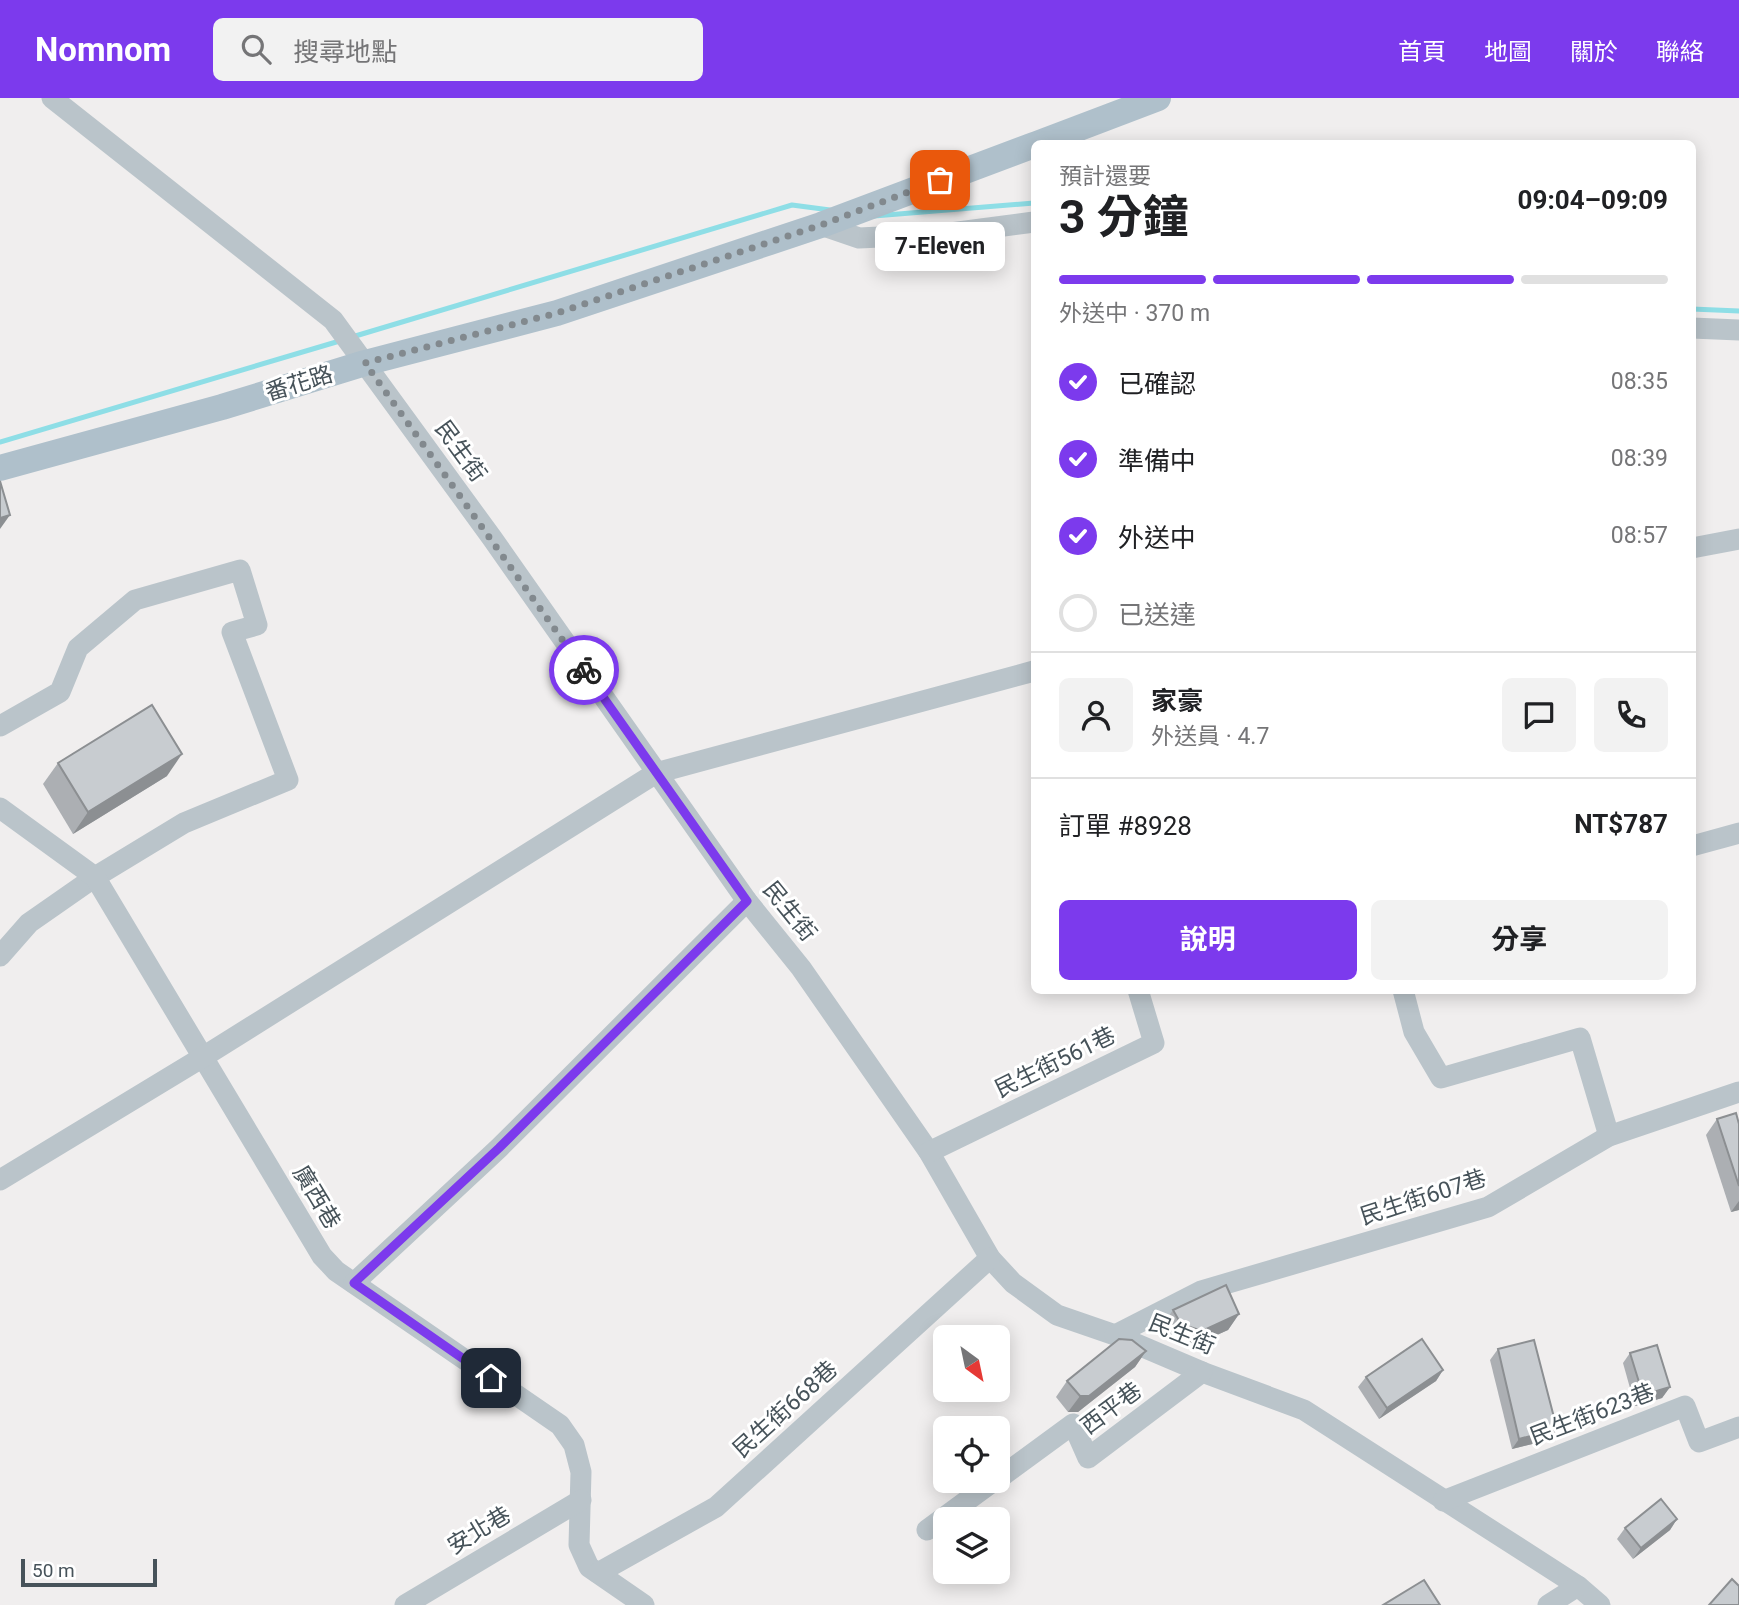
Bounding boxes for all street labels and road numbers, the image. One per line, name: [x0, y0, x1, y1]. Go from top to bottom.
street label: 番花路: [262, 360, 336, 406]
street label: 民生街: [429, 415, 492, 487]
street label: 民生街: [757, 876, 822, 947]
street label: 民生街561巷: [991, 1022, 1120, 1103]
street label: 廣西巷: [287, 1161, 346, 1234]
street label: 民生街607巷: [1357, 1164, 1490, 1231]
street label: 民生街: [1145, 1309, 1219, 1360]
street label: 民生街668巷: [728, 1356, 843, 1463]
street label: 西平巷: [1076, 1377, 1147, 1440]
street label: 民生街623巷: [1526, 1378, 1658, 1451]
street label: 安北巷: [443, 1501, 516, 1560]

